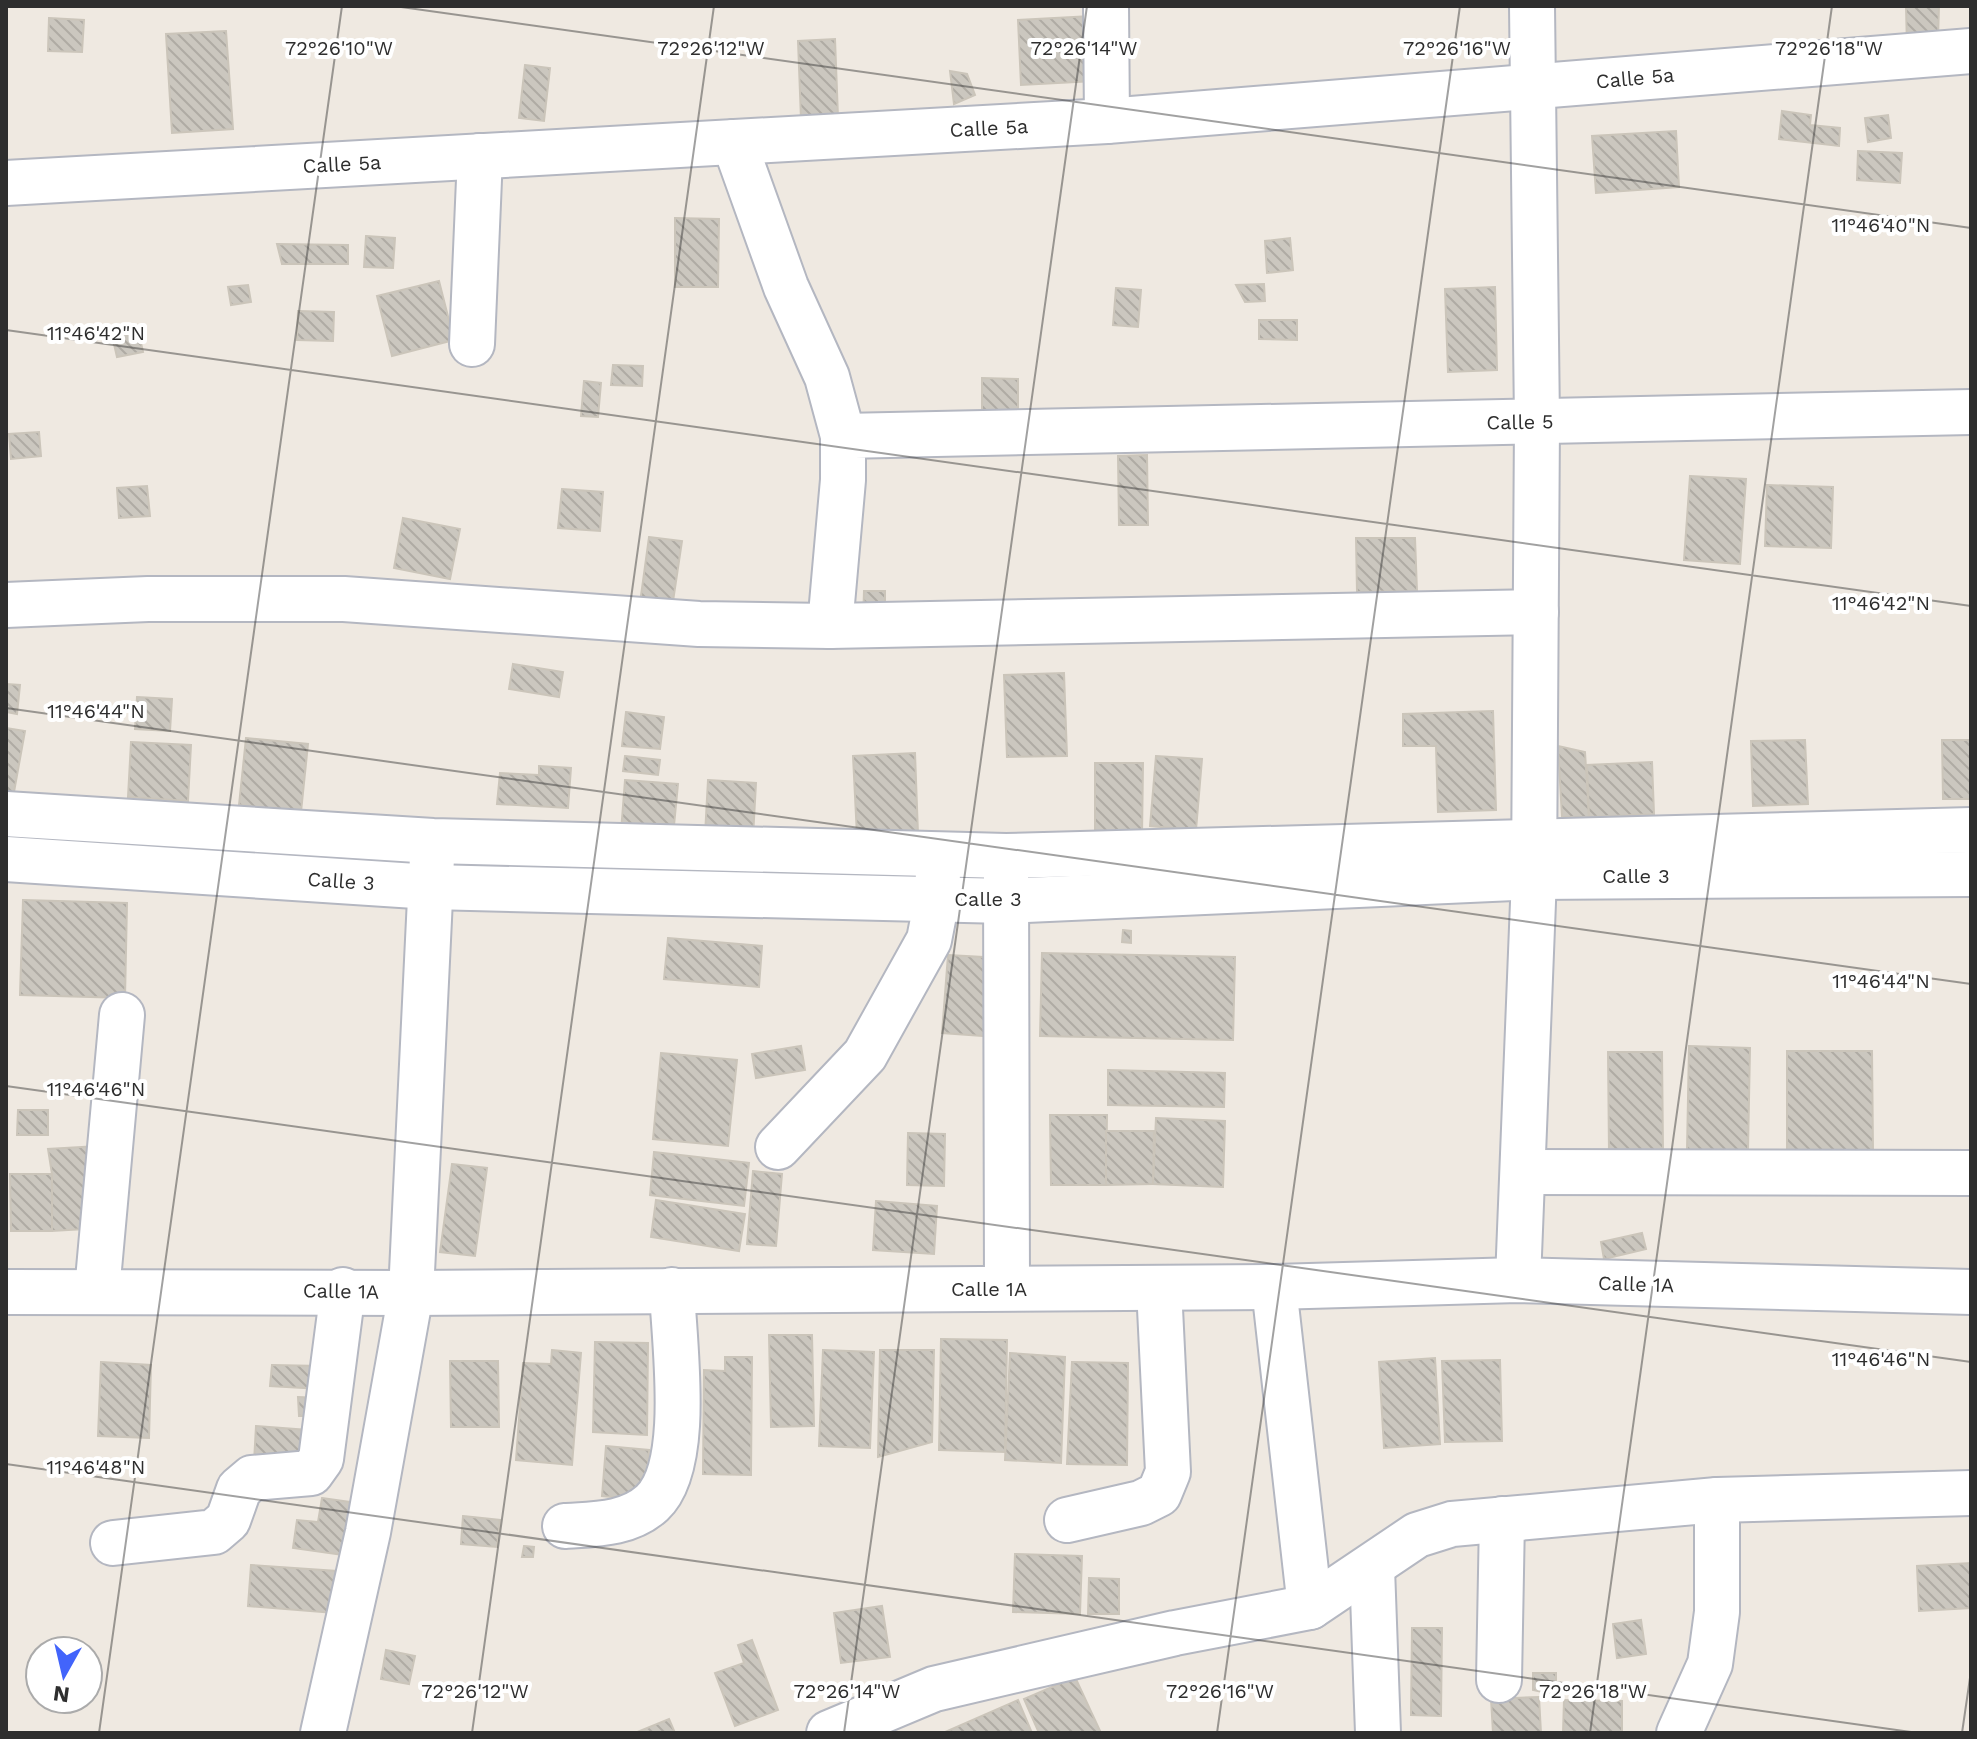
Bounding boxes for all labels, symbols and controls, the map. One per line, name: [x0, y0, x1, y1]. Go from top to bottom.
text: 72°26'10"W: [285, 36, 393, 60]
text: 72°26'12"W: [657, 36, 765, 60]
text: 72°26'14"W: [1031, 36, 1137, 60]
text: 72°26'16"W: [1403, 36, 1511, 60]
text: 72°26'18"W: [1775, 36, 1883, 60]
street label: Calle 5a: [1595, 63, 1675, 93]
street label: Calle 5a: [949, 114, 1029, 142]
street label: Calle 5a: [302, 150, 382, 178]
text: 11°46'40"N: [1832, 213, 1930, 237]
text: 11°46'42"N: [47, 321, 145, 345]
street label: Calle 5: [1486, 409, 1554, 435]
text: 11°46'42"N: [1832, 591, 1930, 615]
text: 11°46'44"N: [47, 699, 145, 723]
street label: Calle 3: [1602, 864, 1670, 888]
street label: Calle 3: [307, 867, 375, 895]
street label: Calle 3: [954, 887, 1022, 911]
text: 11°46'44"N: [1832, 969, 1930, 993]
text: 11°46'46"N: [47, 1077, 145, 1101]
street label: Calle 1A: [1597, 1271, 1675, 1297]
street label: Calle 1A: [951, 1277, 1027, 1301]
street label: Calle 1A: [303, 1278, 379, 1304]
text: 11°46'46"N: [1832, 1347, 1930, 1371]
text: 11°46'48"N: [47, 1455, 145, 1479]
north arrow: [24, 1635, 104, 1715]
text: 72°26'12"W: [421, 1679, 529, 1703]
text: 72°26'14"W: [794, 1679, 900, 1703]
text: 72°26'16"W: [1166, 1679, 1274, 1703]
text: 72°26'18"W: [1539, 1679, 1647, 1703]
text: N: [51, 1681, 71, 1708]

